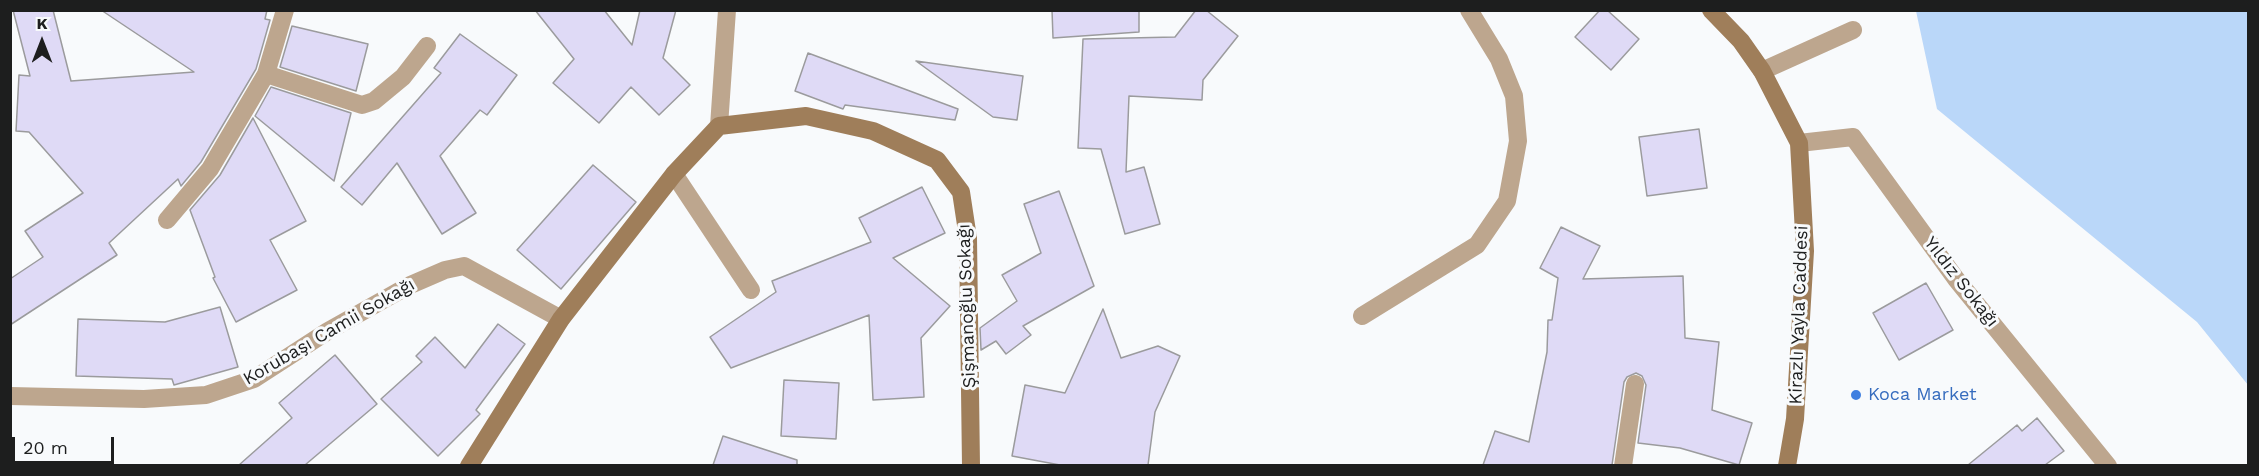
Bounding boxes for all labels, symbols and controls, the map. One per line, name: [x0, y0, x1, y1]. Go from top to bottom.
north arrow: [12, 12, 72, 72]
text: K: [36, 14, 48, 33]
street label: Şişmanoğlu Sokağı: [953, 224, 981, 388]
street label: Kirazlı Yayla Caddesi: [1785, 225, 1813, 405]
street label: Yıldız Sokağı: [1919, 233, 2003, 331]
street label: Korubaşı Camii Sokağı: [239, 274, 419, 390]
place label: Koca Market: [1868, 384, 1977, 406]
marker: Koca Market: [1849, 388, 1863, 402]
scale bar: [15, 425, 117, 463]
text: 20 m: [23, 437, 68, 458]

